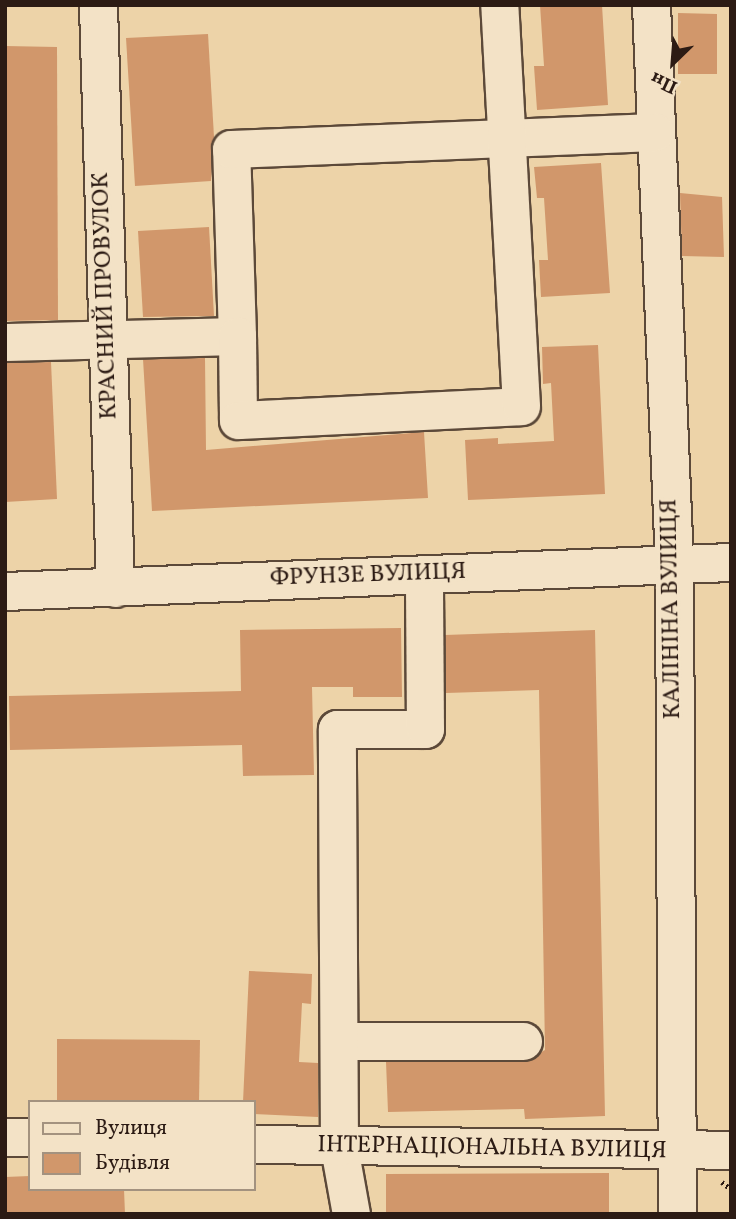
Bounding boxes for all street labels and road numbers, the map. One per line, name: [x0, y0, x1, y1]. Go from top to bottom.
street label: КРАСНИЙ ПРОВУЛОК: [87, 172, 125, 420]
street label: КАЛІНІНА ВУЛИЦЯ: [656, 498, 688, 720]
street label: ФРУНЗЕ ВУЛИЦЯ: [269, 558, 467, 594]
street label: ІНТЕРНАЦІОНАЛЬНА ВУЛИЦЯ: [317, 1132, 667, 1166]

